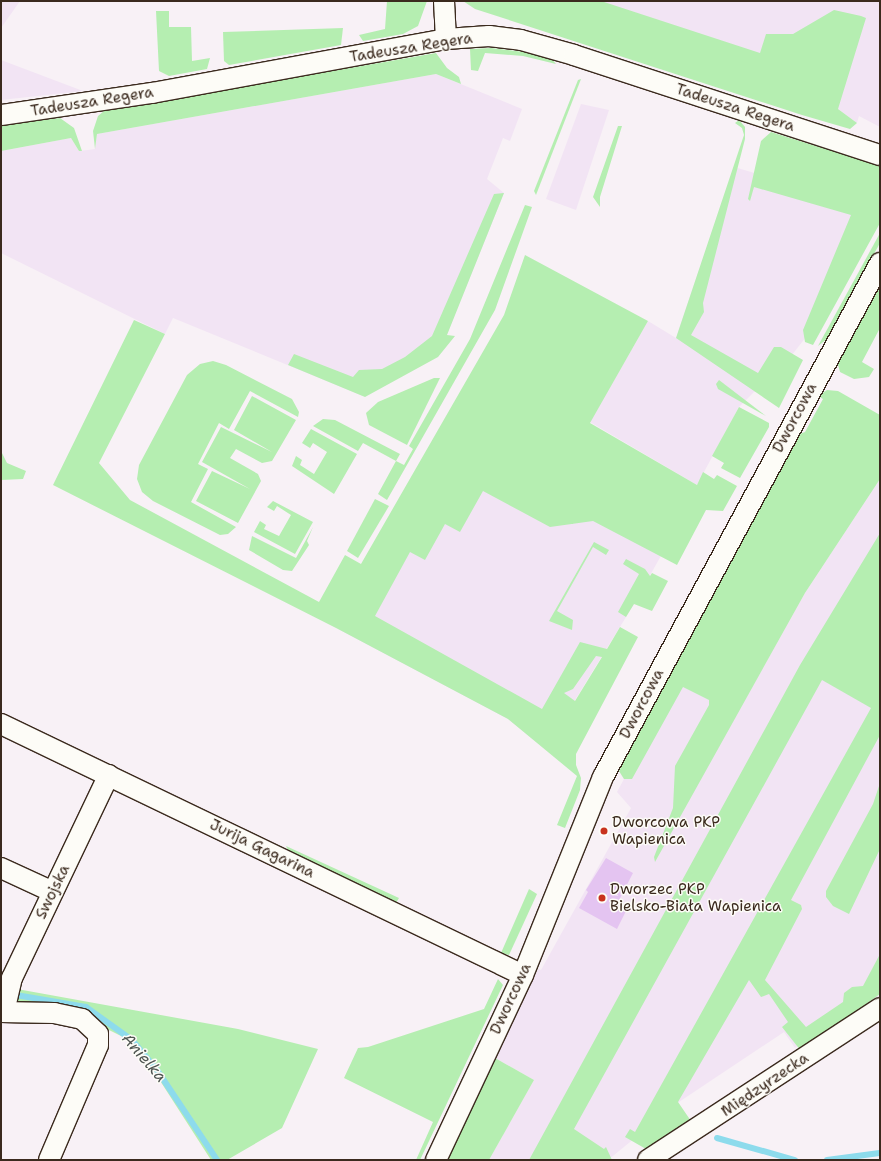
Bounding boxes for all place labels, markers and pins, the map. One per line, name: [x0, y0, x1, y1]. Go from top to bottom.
place label: Dworcowa PKP Wapienica: [612, 813, 720, 848]
marker: Dworcowa PKP Wapienica: [599, 826, 609, 836]
place label: Dworzec PKP Bielsko-Biała Wapienica: [610, 880, 781, 915]
marker: Dworzec PKP Bielsko-Biała Wapienica: [597, 893, 607, 903]

